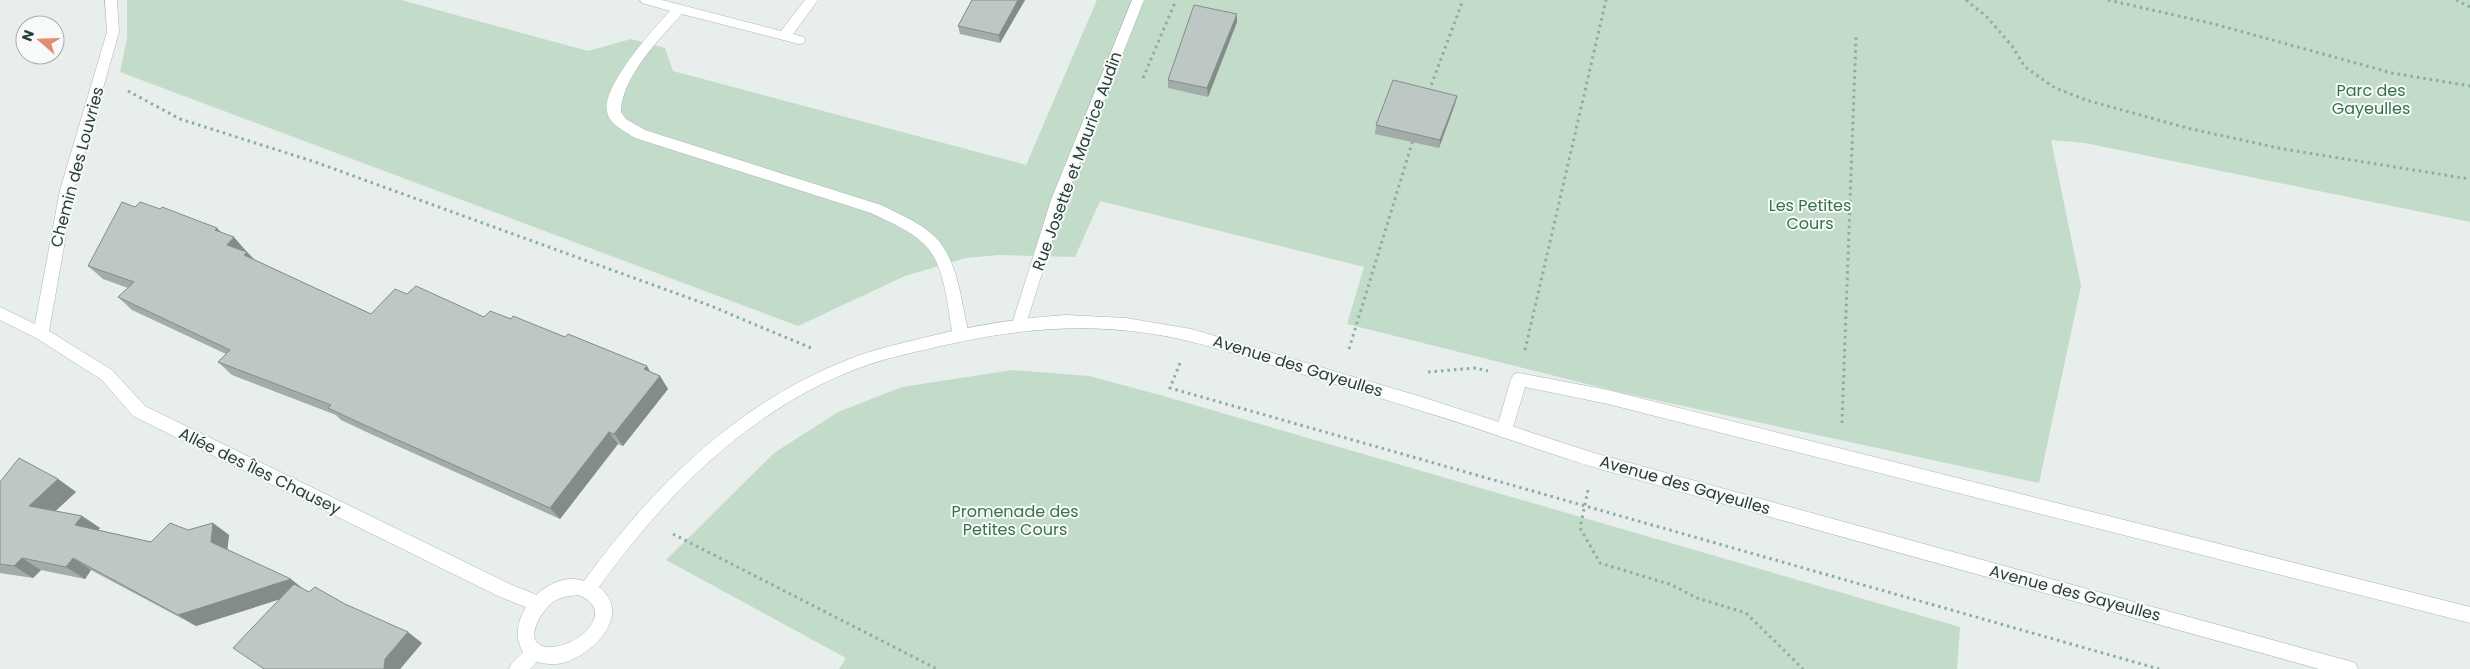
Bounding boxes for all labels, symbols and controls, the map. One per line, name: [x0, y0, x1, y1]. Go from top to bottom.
north arrow: [15, 15, 65, 65]
text: N: [17, 27, 39, 44]
street label: Rue Josette et Maurice Audin: [1027, 48, 1127, 274]
park label: Parc des Gayeulles: [2332, 79, 2410, 120]
street label: Chemin des Louvries: [44, 84, 110, 250]
park label: Les Petites Cours: [1769, 194, 1851, 235]
street label: Avenue des Gayeulles: [1210, 329, 1386, 403]
street label: Allée des Îles Chausey: [175, 422, 345, 520]
street label: Avenue des Gayeulles: [1597, 450, 1773, 520]
park label: Promenade des Petites Cours: [951, 500, 1079, 541]
street label: Avenue des Gayeulles: [1987, 559, 2163, 627]

